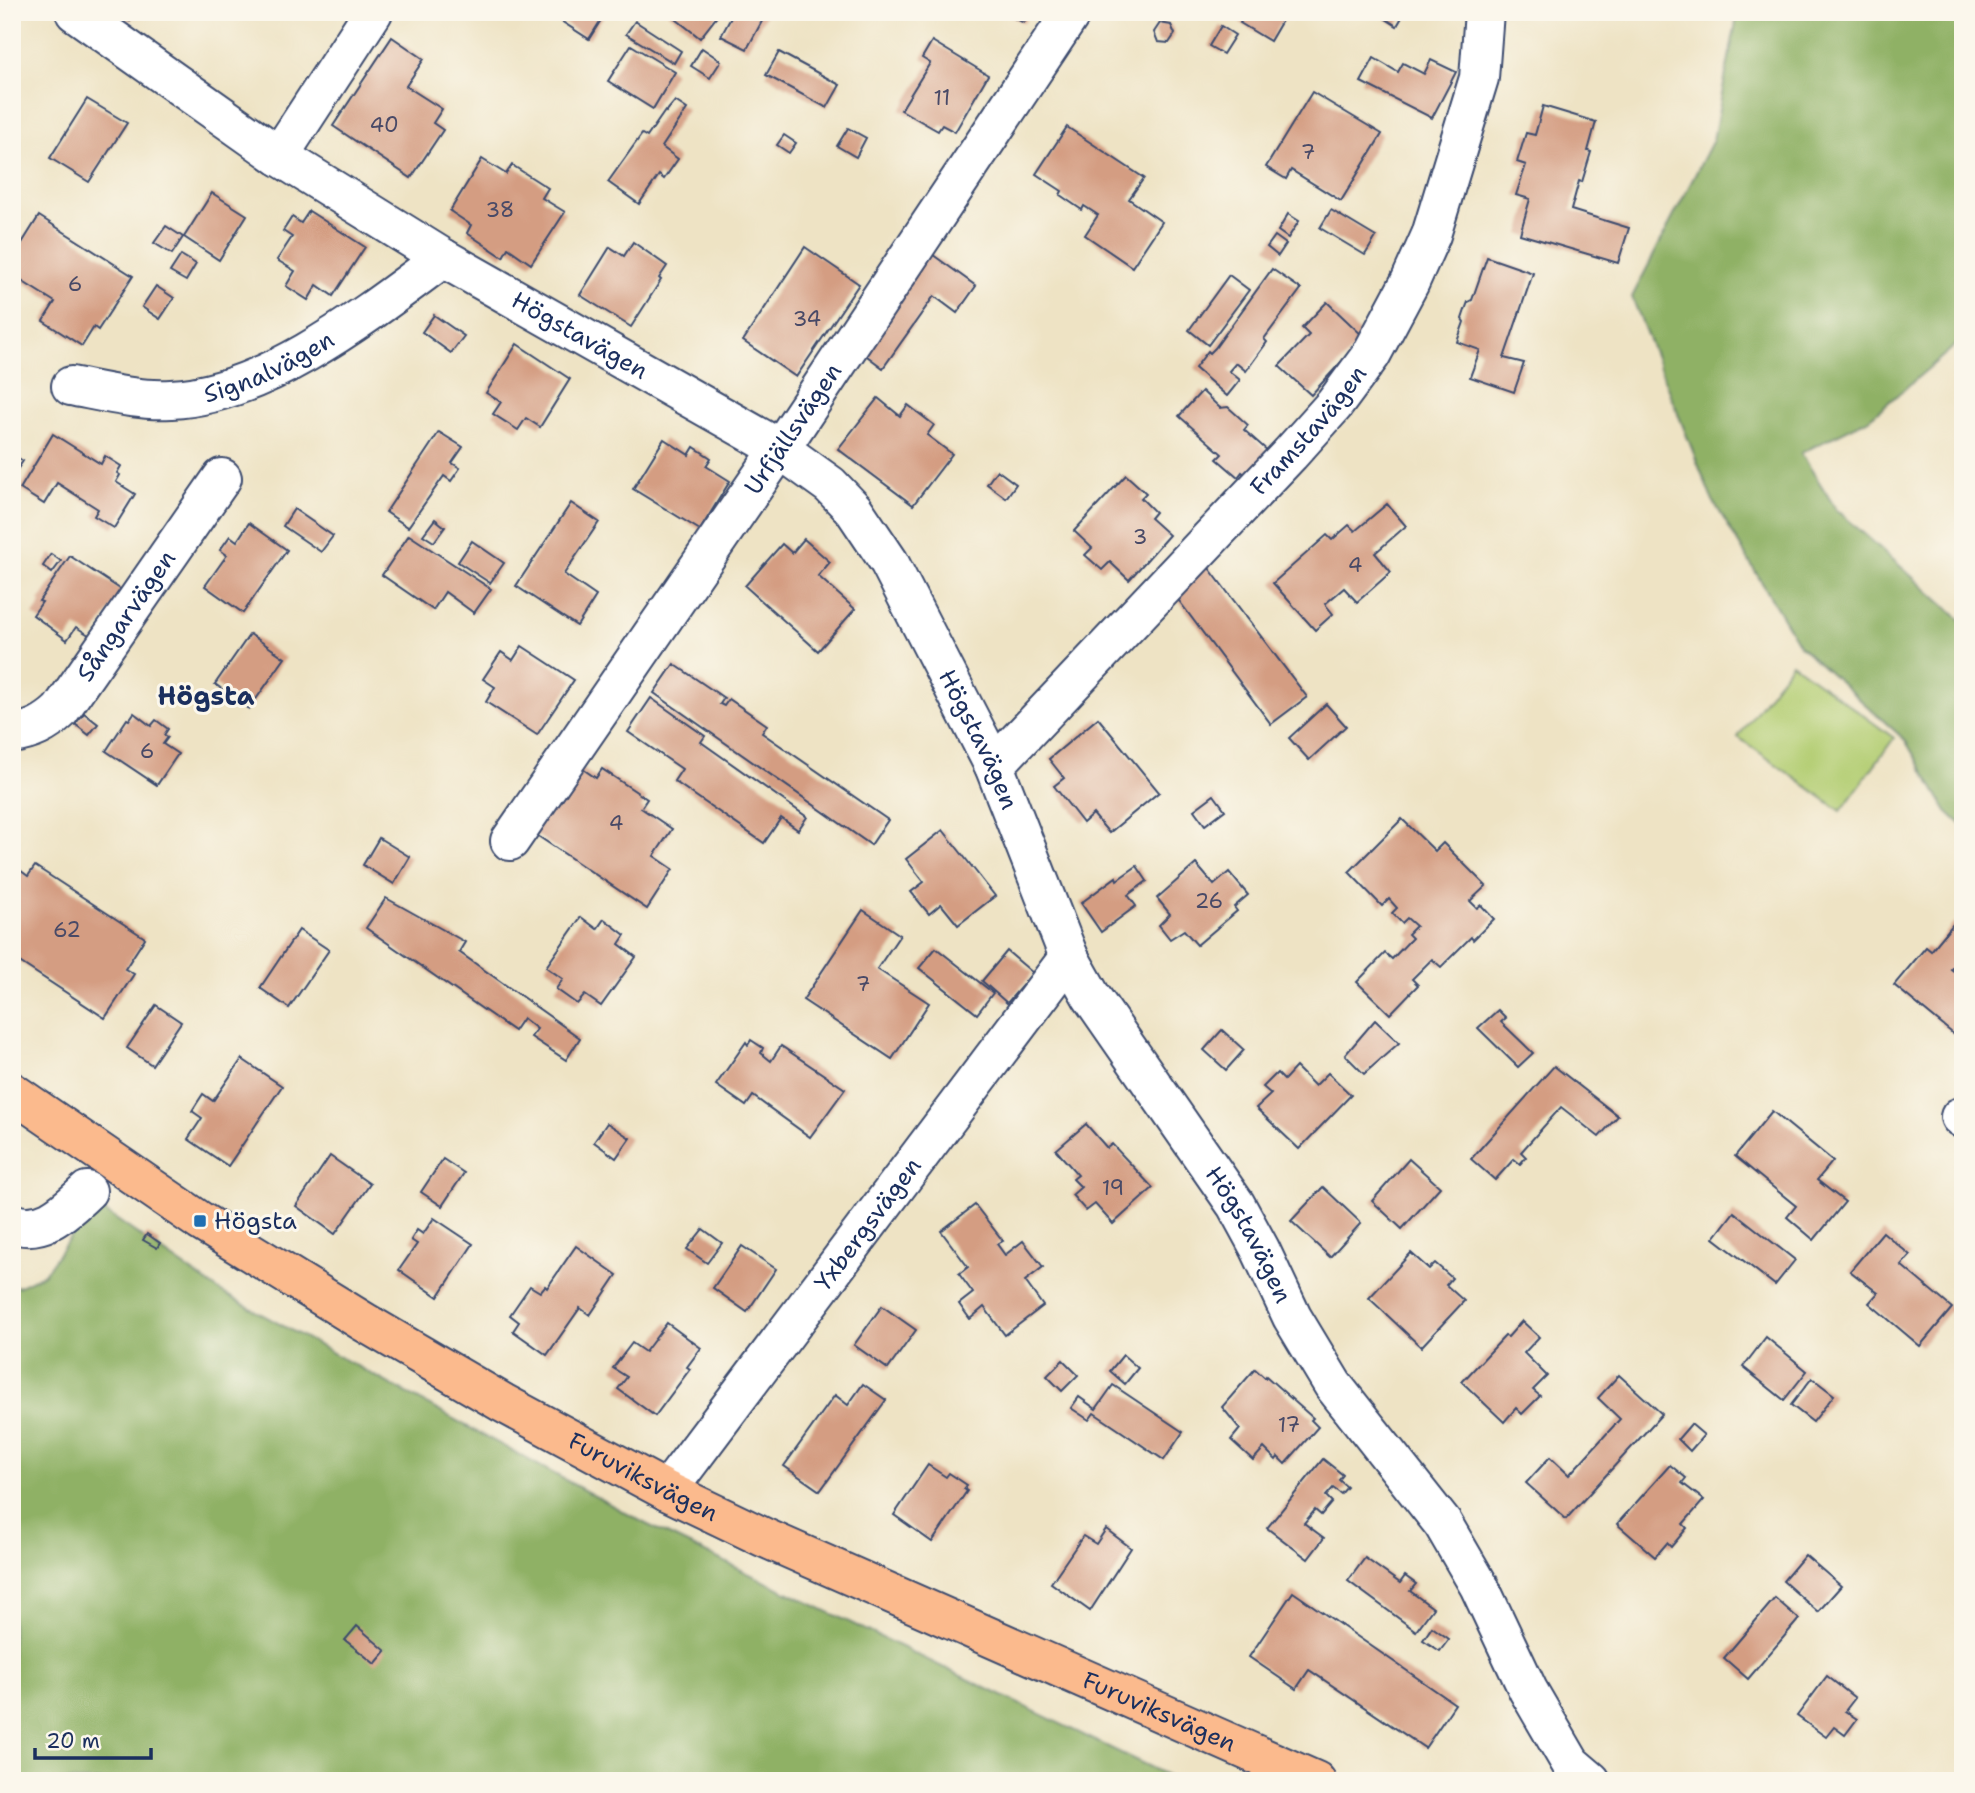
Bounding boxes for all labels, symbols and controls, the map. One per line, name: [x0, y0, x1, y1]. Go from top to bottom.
house number: 11: [934, 84, 950, 112]
house number: 40: [369, 111, 399, 139]
house number: 7: [1301, 138, 1315, 166]
house number: 38: [486, 196, 514, 224]
house number: 6: [68, 270, 82, 298]
street label: Högstavägen: [506, 284, 654, 387]
house number: 34: [793, 305, 821, 333]
street label: Signalvägen: [201, 323, 340, 410]
street label: Urfjällsvägen: [737, 357, 849, 501]
street label: Framstavägen: [1243, 359, 1374, 502]
house number: 3: [1133, 523, 1147, 551]
street label: Sångarvägen: [69, 544, 183, 688]
house number: 4: [1348, 551, 1362, 579]
street label: Högstavägen: [931, 664, 1025, 814]
district label: Högsta: [158, 678, 255, 713]
house number: 6: [140, 737, 154, 765]
house number: 4: [609, 809, 623, 837]
house number: 26: [1195, 887, 1223, 915]
house number: 62: [53, 916, 81, 944]
house number: 7: [856, 970, 870, 998]
street label: Yxbergsvägen: [807, 1151, 928, 1297]
street label: Högstavägen: [1198, 1160, 1299, 1308]
house number: 19: [1102, 1174, 1124, 1202]
place label: Högsta: [214, 1205, 297, 1237]
marker: Högsta: [192, 1213, 208, 1229]
house number: 17: [1278, 1411, 1300, 1439]
street label: Furuviksvägen: [563, 1425, 723, 1529]
street label: Furuviksvägen: [1077, 1664, 1241, 1760]
scale bar: [35, 1716, 150, 1760]
text: 20 m: [46, 1727, 100, 1755]

